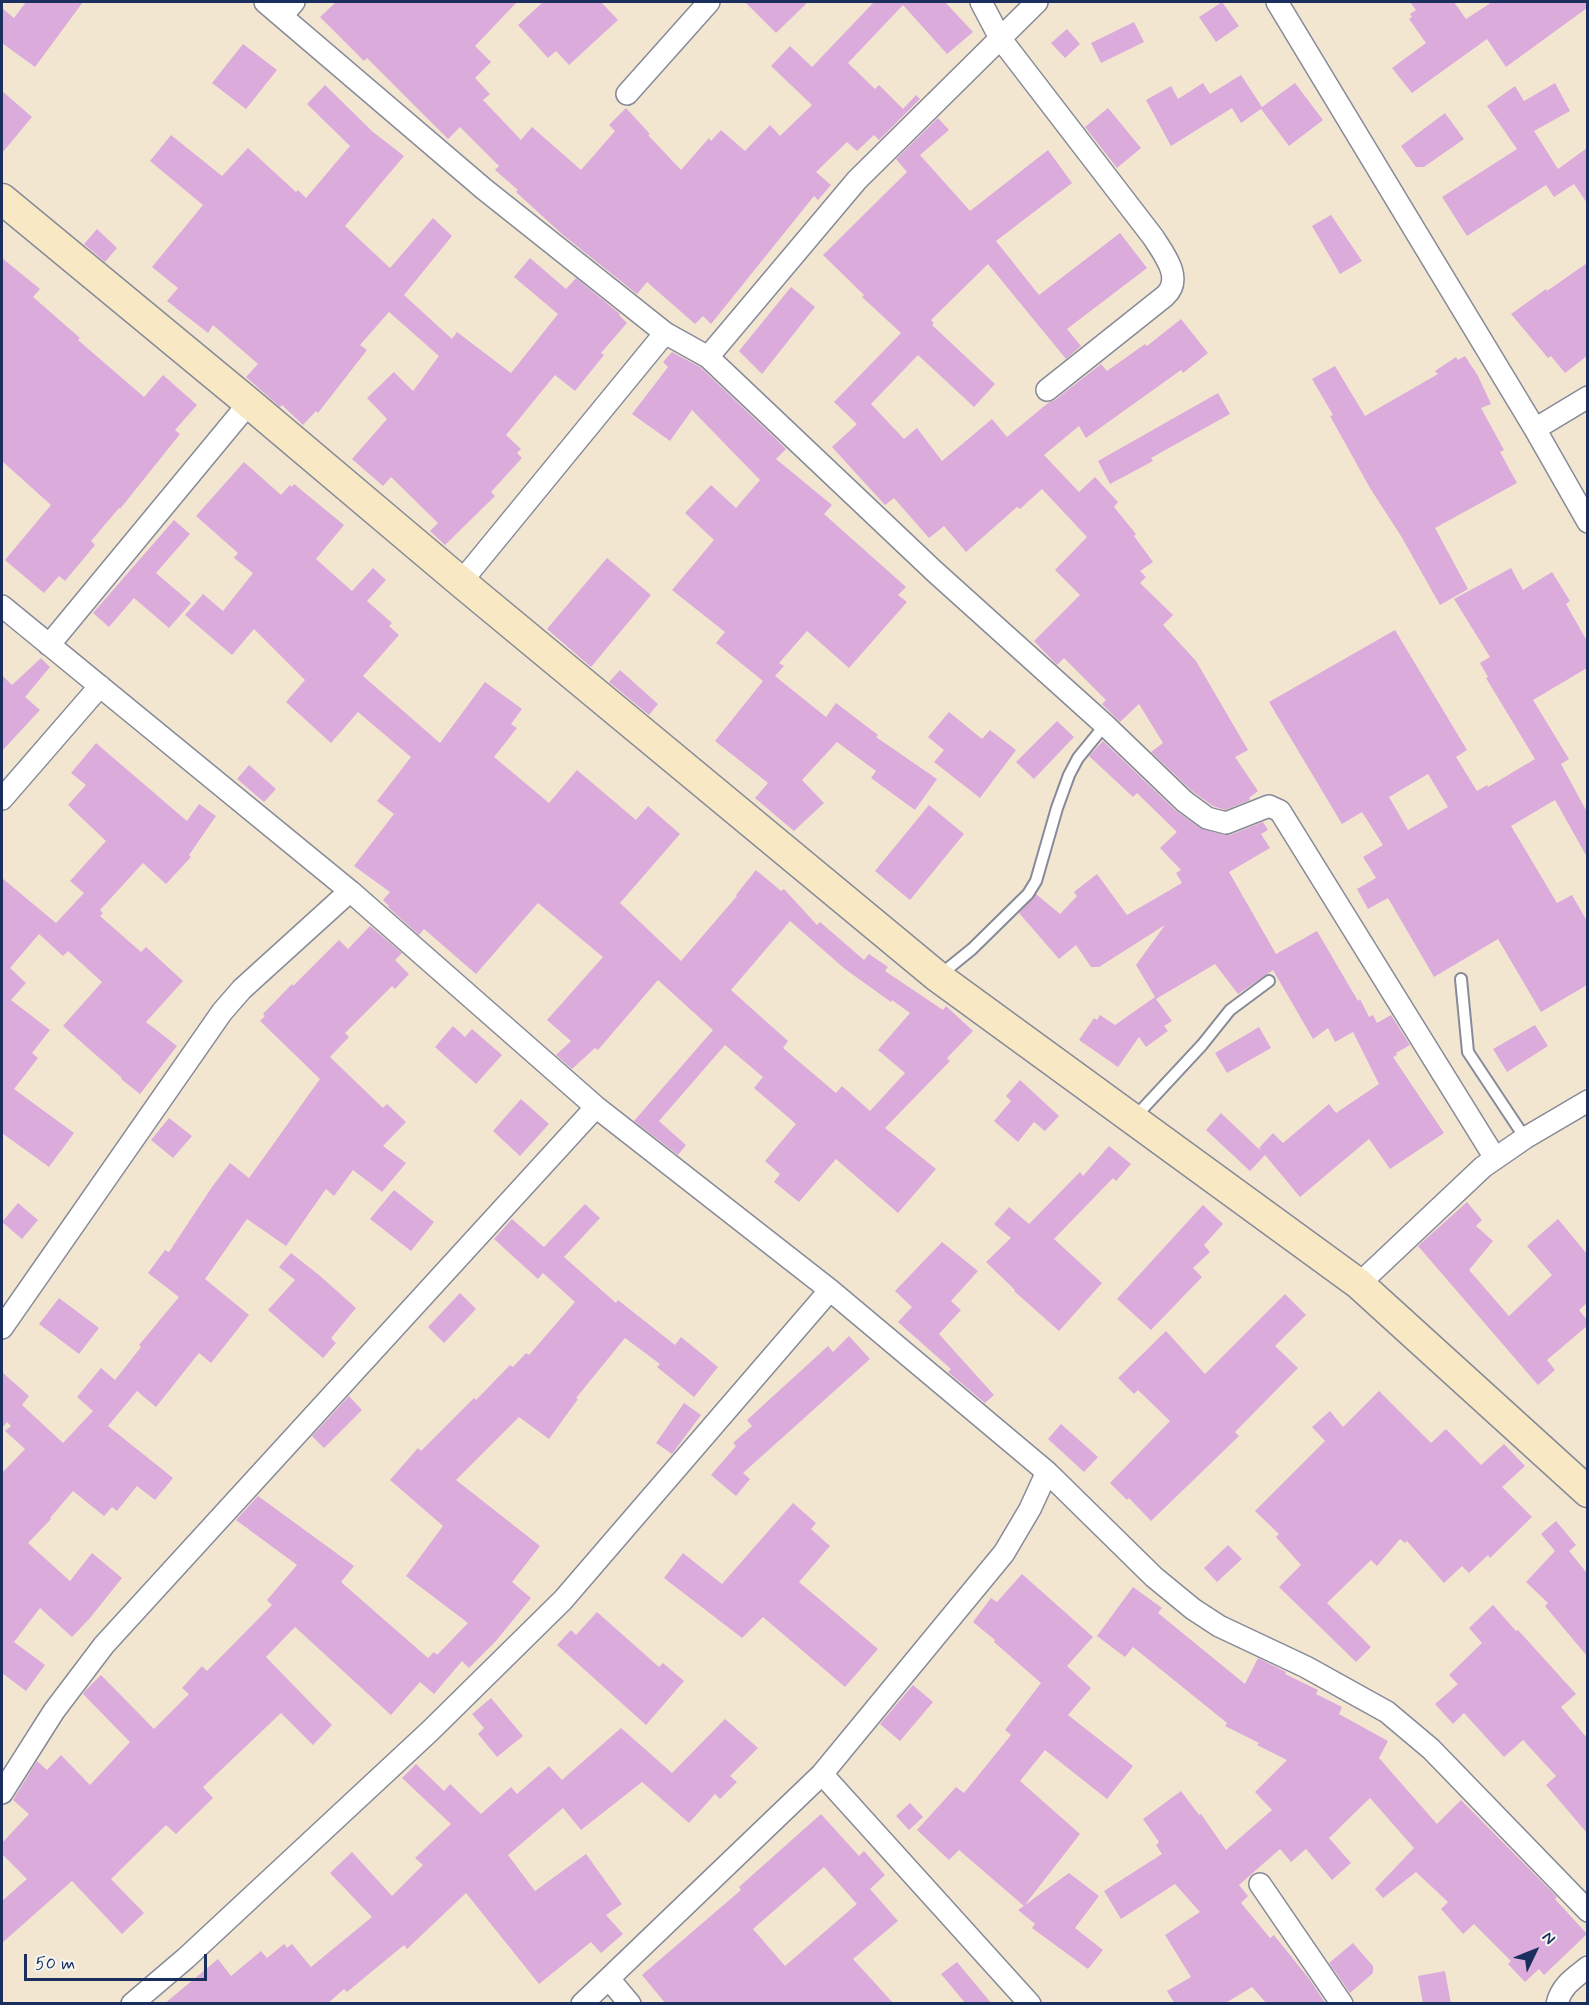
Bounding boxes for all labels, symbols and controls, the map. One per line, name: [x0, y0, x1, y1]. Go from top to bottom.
north arrow: [1505, 1921, 1565, 1981]
text: N: [1537, 1927, 1560, 1949]
scale bar: [27, 1942, 210, 1980]
text: 50 m: [35, 1952, 75, 1976]

